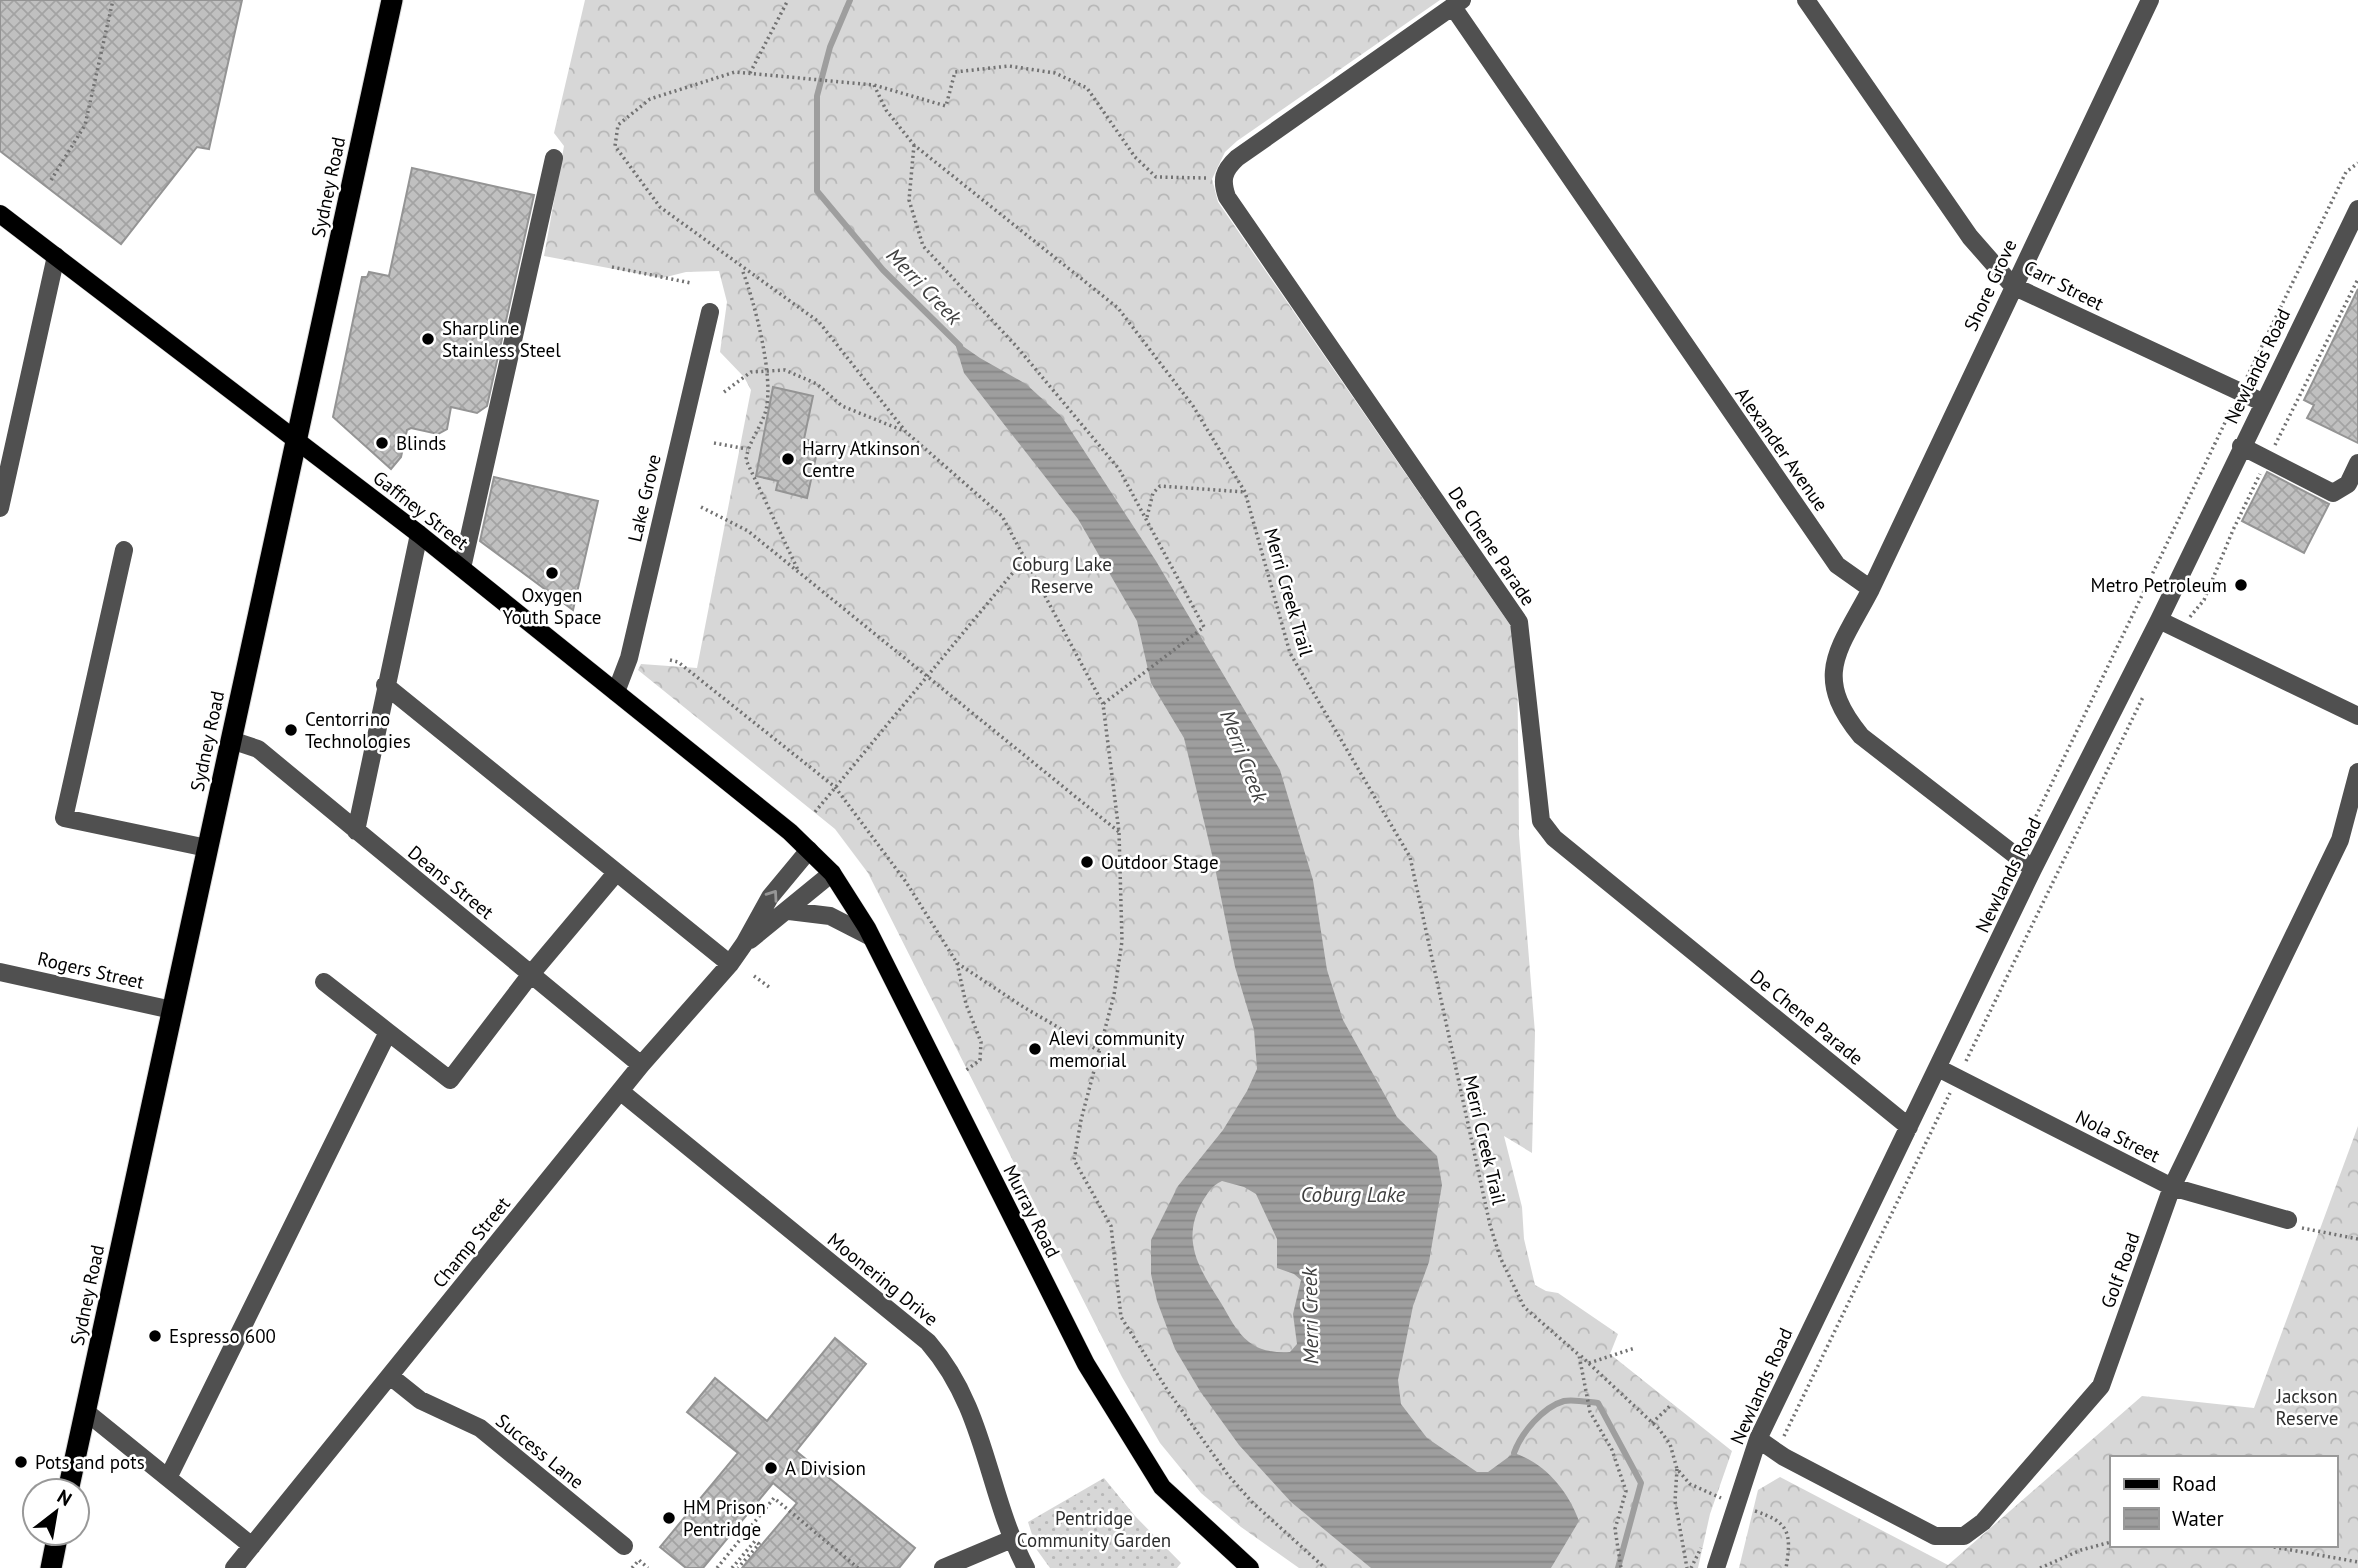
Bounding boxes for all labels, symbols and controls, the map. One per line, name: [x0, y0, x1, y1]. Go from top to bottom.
street label: Sydney Road: [306, 134, 350, 240]
street label: Shore Grove: [1958, 235, 2022, 335]
water label: Merri Creek: [881, 242, 968, 331]
street label: Carr Street: [2020, 255, 2108, 316]
street label: Newlands Road: [2219, 305, 2295, 427]
place label: Sharpline Stainless Steel: [442, 316, 561, 362]
marker: Sharpline Stainless Steel: [420, 331, 436, 347]
street label: Alexander Avenue: [1730, 382, 1834, 516]
place label: Blinds: [396, 431, 446, 455]
marker: Blinds: [374, 435, 390, 451]
place label: Harry Atkinson Centre: [802, 436, 920, 482]
marker: Harry Atkinson Centre: [780, 451, 796, 467]
street label: Lake Grove: [622, 452, 666, 544]
street label: Gaffney Street: [368, 465, 474, 555]
street label: De Chene Parade: [1443, 482, 1541, 610]
street label: Merri Creek Trail: [1259, 525, 1319, 659]
park label: Coburg Lake Reserve: [1012, 552, 1112, 598]
marker: Oxygen Youth Space: [544, 565, 560, 581]
place label: Metro Petroleum: [2091, 573, 2227, 597]
marker: Metro Petroleum: [2233, 577, 2249, 593]
place label: Oxygen Youth Space: [503, 583, 601, 629]
street label: Sydney Road: [185, 688, 229, 794]
water label: Merri Creek: [1214, 706, 1275, 808]
place label: Centorrino Technologies: [305, 707, 411, 753]
marker: Centorrino Technologies: [283, 722, 299, 738]
street label: Newlands Road: [1970, 814, 2046, 936]
street label: Deans Street: [403, 840, 499, 924]
place label: Outdoor Stage: [1101, 850, 1219, 874]
marker: Outdoor Stage: [1079, 854, 1095, 870]
one-way arrow: [765, 890, 777, 903]
street label: Rogers Street: [35, 946, 147, 994]
street label: De Chene Parade: [1746, 964, 1868, 1070]
place label: Alevi community memorial: [1049, 1026, 1185, 1072]
marker: Alevi community memorial: [1027, 1041, 1043, 1057]
street label: Merri Creek Trail: [1458, 1073, 1512, 1207]
street label: Nola Street: [2072, 1105, 2165, 1168]
street label: Murray Road: [998, 1161, 1066, 1261]
water label: Coburg Lake: [1301, 1181, 1405, 1208]
street label: Champ Street: [427, 1191, 515, 1292]
street label: Moonering Drive: [823, 1227, 943, 1331]
street label: Golf Road: [2095, 1229, 2145, 1311]
street label: Sydney Road: [65, 1242, 109, 1348]
water label: Merri Creek: [1296, 1266, 1324, 1365]
place label: Espresso 600: [169, 1324, 276, 1348]
street label: Newlands Road: [1725, 1324, 1797, 1448]
marker: Espresso 600: [147, 1328, 163, 1344]
park label: Jackson Reserve: [2275, 1384, 2338, 1430]
street label: Success Lane: [491, 1408, 589, 1494]
place label: Pots and pots: [35, 1450, 145, 1474]
marker: Pots and pots: [13, 1454, 29, 1470]
place label: A Division: [785, 1456, 866, 1480]
legend: [2110, 1456, 2337, 1547]
marker: A Division: [763, 1460, 779, 1476]
text: Road: [2172, 1470, 2216, 1497]
north arrow: [21, 1477, 91, 1547]
text: N: [53, 1484, 76, 1511]
place label: HM Prison Pentridge: [683, 1495, 766, 1541]
text: Water: [2172, 1505, 2224, 1532]
park label: Pentridge Community Garden: [1017, 1506, 1171, 1552]
marker: HM Prison Pentridge: [661, 1510, 677, 1526]

